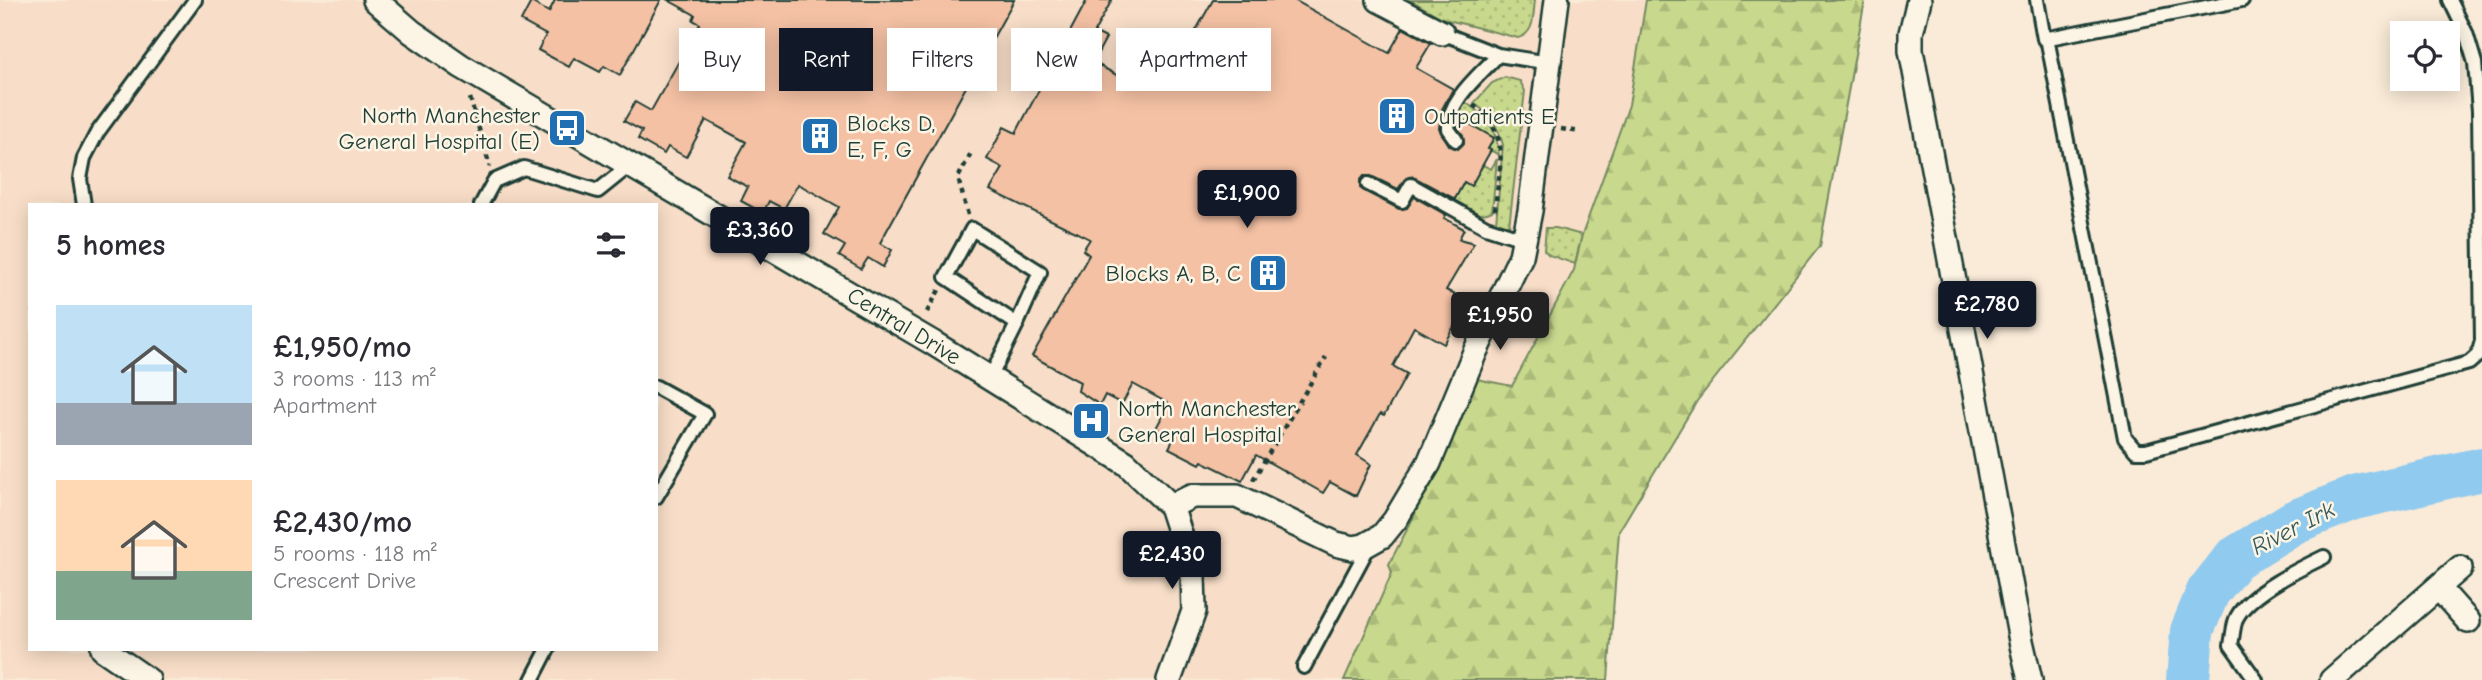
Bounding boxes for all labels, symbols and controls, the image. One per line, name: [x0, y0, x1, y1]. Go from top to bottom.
map controls: [2390, 21, 2460, 91]
button: locate: [2390, 21, 2460, 91]
chip: Buy: [679, 28, 765, 91]
chip: Rent: [779, 28, 873, 91]
chip: Filters: [887, 28, 997, 91]
chip: New: [1011, 28, 1102, 91]
chip: Apartment: [1116, 28, 1271, 91]
building icon: Outpatients E: [1376, 95, 1418, 137]
place label: North Manchester General Hospital (E): [339, 102, 541, 155]
place label: Outpatients E: [1424, 103, 1555, 130]
bus stop icon: North Manchester General Hospital (E): [546, 107, 588, 149]
place label: Blocks D, E, F, G: [847, 110, 935, 163]
building icon: Blocks D, E, F, G: [799, 115, 841, 157]
pin: £1,900: [1190, 170, 1304, 230]
text: £1,900: [1214, 179, 1280, 206]
pin: £3,360: [703, 208, 817, 267]
text: £3,360: [726, 216, 794, 243]
icon: filters: [592, 226, 630, 264]
text: 5 homes: [56, 228, 165, 263]
building icon: Blocks A, B, C: [1247, 252, 1289, 294]
place label: Blocks A, B, C: [1105, 260, 1241, 287]
street label: Central Drive: [842, 282, 966, 370]
pin: £2,780: [1930, 282, 2044, 341]
text: £2,780: [1954, 290, 2020, 317]
pin: £1,950: [1443, 292, 1557, 352]
text: £1,950: [1467, 301, 1533, 328]
text: £1,950/mo: [273, 330, 412, 365]
icon: home: [112, 333, 196, 417]
text: 3 rooms · 113 m²: [273, 365, 436, 392]
text: Apartment: [273, 392, 376, 419]
place label: North Manchester General Hospital: [1118, 395, 1297, 448]
hospital icon: North Manchester General Hospital: [1070, 400, 1112, 442]
water label: River Irk: [2247, 495, 2340, 561]
text: £2,430/mo: [273, 505, 412, 540]
icon: home: [112, 508, 196, 592]
pin: £2,430: [1115, 532, 1229, 591]
text: 5 rooms · 118 m²: [273, 540, 437, 567]
text: £2,430: [1139, 540, 1205, 567]
text: Crescent Drive: [273, 567, 416, 594]

